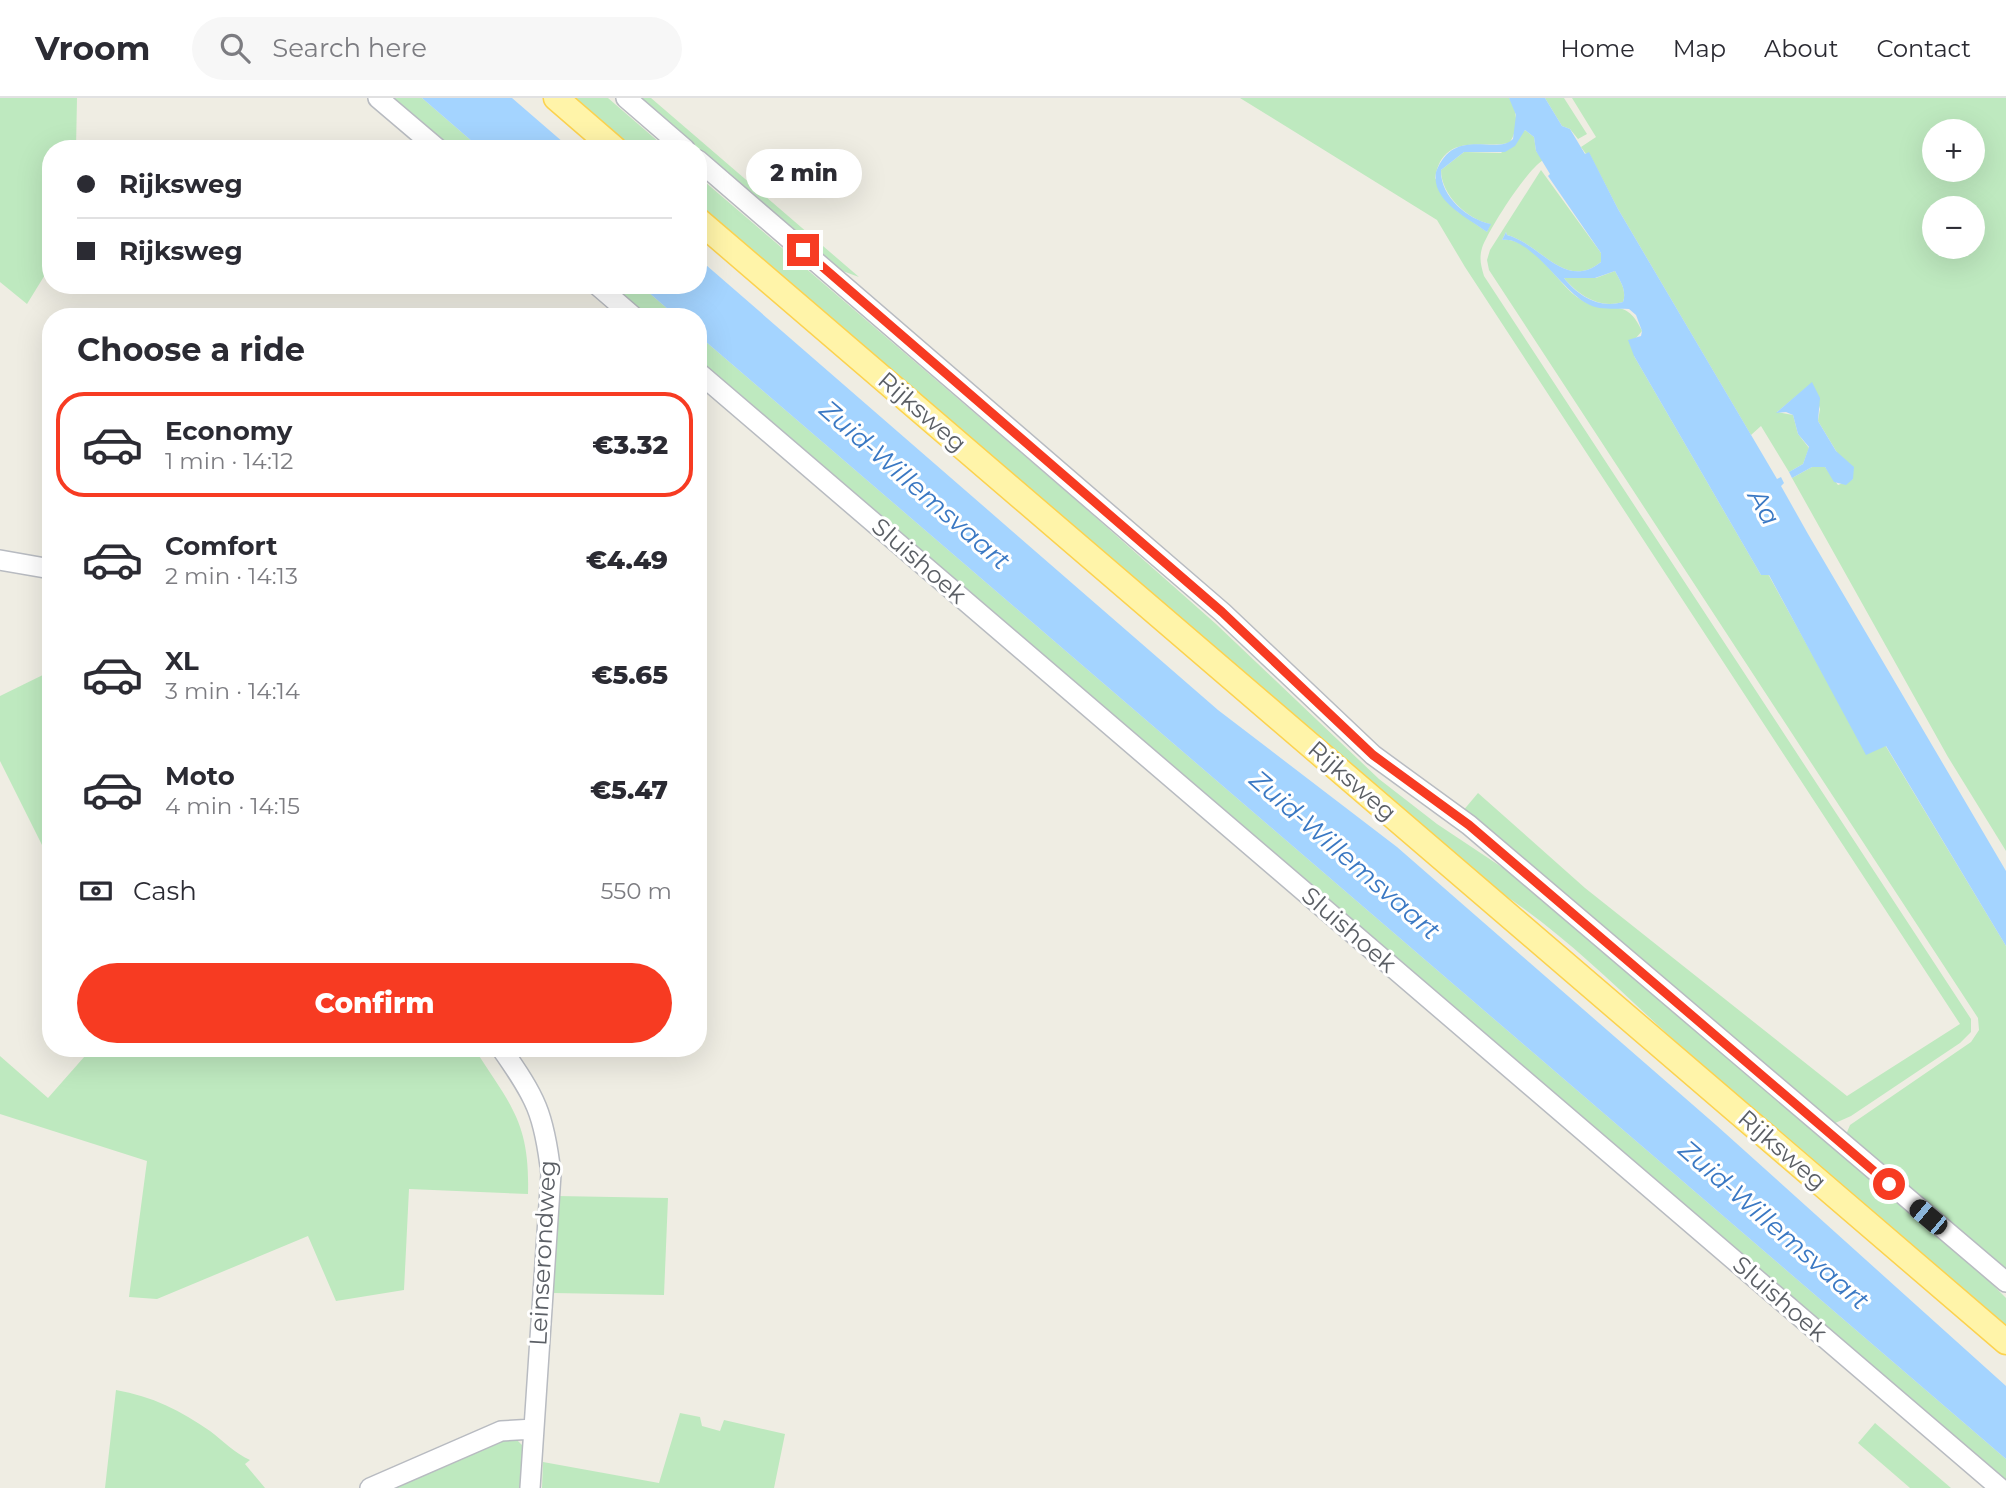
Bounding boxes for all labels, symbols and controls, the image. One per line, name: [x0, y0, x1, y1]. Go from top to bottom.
search box: [192, 17, 682, 80]
text: Vroom: [35, 28, 150, 68]
icon: search: [216, 29, 254, 67]
text: Search here: [272, 32, 427, 64]
text: Home: [1560, 34, 1635, 63]
text: Map: [1673, 34, 1726, 63]
text: About: [1764, 34, 1838, 63]
text: Contact: [1876, 34, 1971, 63]
map controls: [1922, 119, 1985, 259]
button: +: [1922, 119, 1985, 182]
callout: 2 min: [745, 149, 861, 198]
text: 2 min: [770, 159, 838, 187]
text: Rijksweg: [119, 168, 243, 200]
button: −: [1922, 196, 1985, 259]
route end: [787, 234, 819, 266]
text: Rijksweg: [119, 235, 243, 267]
text: Choose a ride: [77, 330, 305, 369]
street label: Rijksweg: [872, 365, 972, 458]
water label: Zuid-Willemsvaart: [812, 393, 1017, 577]
icon: car: [81, 413, 144, 476]
text: Economy: [165, 415, 292, 447]
text: €3.32: [592, 429, 668, 461]
text: 1 min · 14:12: [165, 447, 293, 475]
water label: Aa: [1740, 482, 1787, 531]
street label: Sluishoek: [866, 512, 973, 610]
icon: car: [81, 528, 144, 591]
text: Comfort: [165, 530, 277, 562]
text: €4.49: [586, 544, 668, 576]
text: 2 min · 14:13: [165, 562, 298, 590]
icon: car: [81, 643, 144, 706]
text: XL: [165, 645, 199, 677]
text: €5.65: [592, 659, 668, 691]
text: 3 min · 14:14: [165, 677, 300, 705]
street label: Rijksweg: [1302, 734, 1402, 827]
icon: car: [81, 758, 144, 821]
text: Moto: [165, 760, 235, 792]
water label: Zuid-Willemsvaart: [1242, 763, 1447, 947]
text: €5.47: [590, 774, 668, 806]
text: 4 min · 14:15: [165, 792, 300, 820]
icon: cash: [77, 872, 115, 910]
text: Cash: [133, 875, 197, 907]
text: 550 m: [600, 877, 672, 905]
street label: Sluishoek: [1296, 881, 1403, 979]
button: Confirm: [77, 963, 672, 1043]
street label: Rijksweg: [1732, 1103, 1832, 1196]
water label: Zuid-Willemsvaart: [1671, 1133, 1876, 1317]
street label: Leinserondweg: [523, 1159, 562, 1347]
route start: [1873, 1168, 1905, 1200]
car: [1906, 1195, 1951, 1239]
street label: Sluishoek: [1727, 1250, 1834, 1348]

